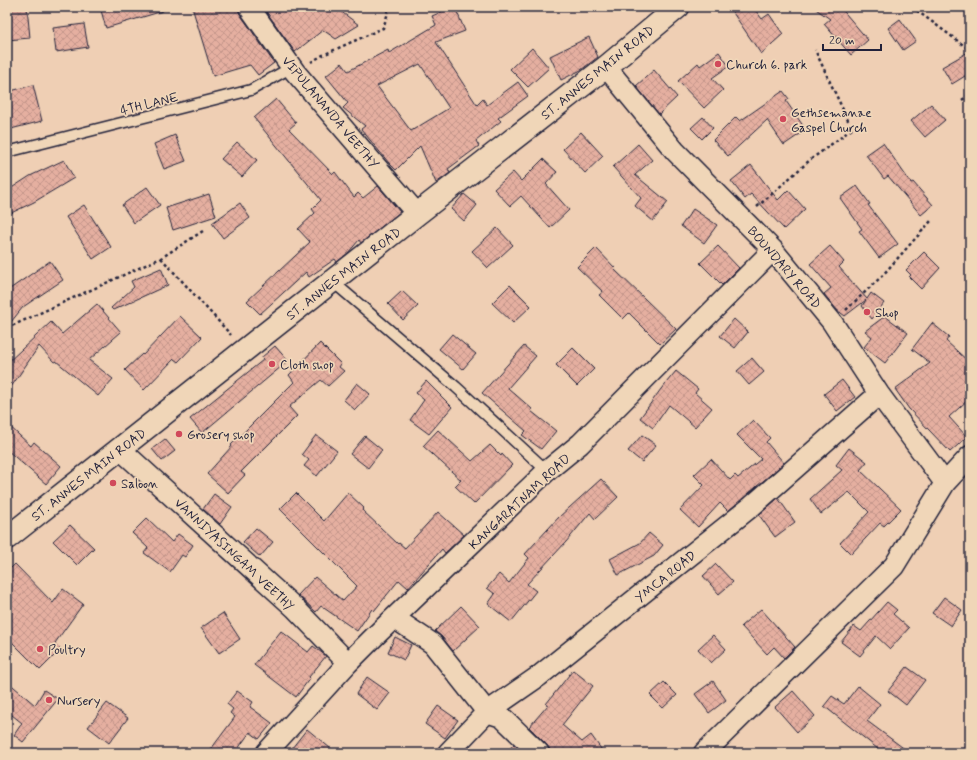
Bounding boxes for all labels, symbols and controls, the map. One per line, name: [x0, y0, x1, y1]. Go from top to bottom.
street label: ST. ANNES MAIN ROAD: [538, 22, 658, 124]
scale bar: [823, 26, 881, 52]
text: 20 m: [829, 33, 855, 49]
street label: VIPULANANDA VEETHY: [278, 53, 382, 173]
place label: Church 6. park: [726, 57, 808, 74]
marker: Church 6. park: [713, 59, 723, 69]
street label: 4TH LANE: [119, 89, 180, 120]
place label: Gethsemanae Gaspel Church: [791, 105, 872, 137]
marker: Gethsemanae Gaspel Church: [778, 114, 788, 124]
street label: BOUNDARY ROAD: [743, 223, 824, 313]
street label: ST. ANNES MAIN ROAD: [283, 224, 405, 324]
place label: Shop: [875, 305, 899, 322]
marker: Shop: [862, 307, 872, 317]
place label: Cloth shop: [280, 357, 334, 374]
marker: Cloth shop: [267, 359, 277, 369]
street label: ST. ANNES MAIN ROAD: [28, 425, 150, 525]
place label: Grosery shop: [187, 427, 255, 444]
marker: Grosery shop: [174, 429, 184, 439]
street label: KANGARATNAM ROAD: [465, 450, 575, 554]
place label: Saloon: [121, 476, 158, 493]
marker: Saloon: [108, 478, 118, 488]
street label: VANNIYASINGAM VEETHY: [170, 495, 298, 615]
street label: YMCA ROAD: [632, 547, 700, 607]
place label: Poultry: [48, 642, 86, 659]
marker: Poultry: [35, 644, 45, 654]
place label: Nursery: [57, 693, 101, 710]
marker: Nursery: [44, 695, 54, 705]

